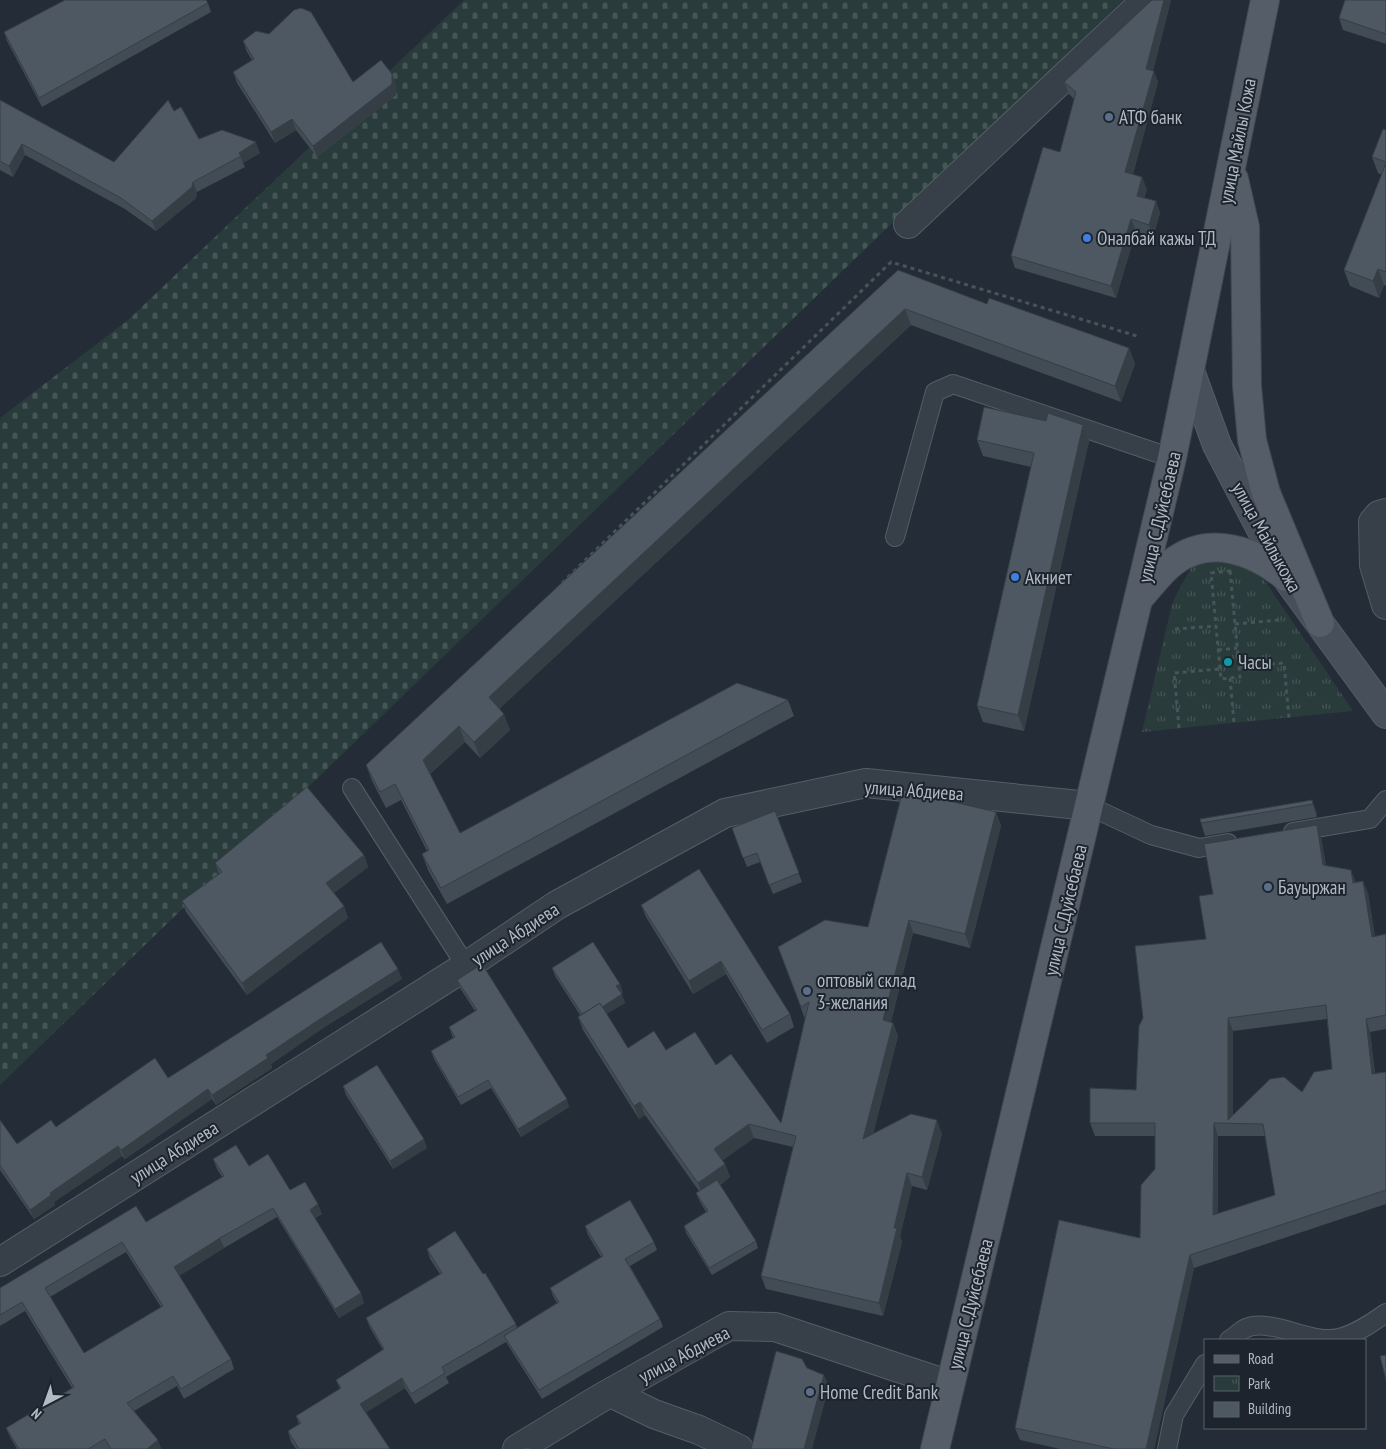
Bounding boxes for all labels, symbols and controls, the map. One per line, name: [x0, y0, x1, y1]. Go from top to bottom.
street label: улица Майлы Кожа: [1213, 76, 1261, 206]
place label: АТФ банк: [1119, 105, 1183, 129]
marker: АТФ банк: [1103, 111, 1115, 123]
place label: Оналбай кажы ТД: [1097, 226, 1216, 250]
marker: Оналбай кажы ТД: [1081, 232, 1093, 244]
street label: улица С.Дуйсебаева: [1132, 449, 1186, 585]
street label: улица Майлыкожа: [1227, 478, 1307, 596]
place label: Акниет: [1025, 565, 1073, 589]
marker: Акниет: [1009, 571, 1021, 583]
place label: Часы: [1238, 650, 1272, 674]
marker: Часы: [1222, 656, 1234, 668]
street label: улица Абдиева: [864, 775, 964, 805]
street label: улица С.Дуйсебаева: [1038, 842, 1092, 978]
place label: Бауыржан: [1278, 875, 1346, 899]
marker: Бауыржан: [1262, 881, 1274, 893]
street label: улица Абдиева: [467, 897, 563, 971]
place label: оптовый склад 3-желания: [817, 968, 916, 1014]
marker: оптовый склад 3-желания: [801, 985, 813, 997]
street label: улица Абдиева: [125, 1115, 223, 1189]
street label: улица С.Дуйсебаева: [942, 1236, 998, 1372]
street label: улица Абдиева: [634, 1320, 734, 1388]
legend: [1204, 1339, 1366, 1429]
text: Road: [1248, 1349, 1274, 1368]
text: Park: [1248, 1374, 1270, 1393]
north arrow: [20, 1379, 70, 1429]
place label: Home Credit Bank: [820, 1380, 939, 1404]
marker: Home Credit Bank: [804, 1386, 816, 1398]
text: Building: [1248, 1399, 1291, 1418]
text: N: [28, 1405, 45, 1423]

